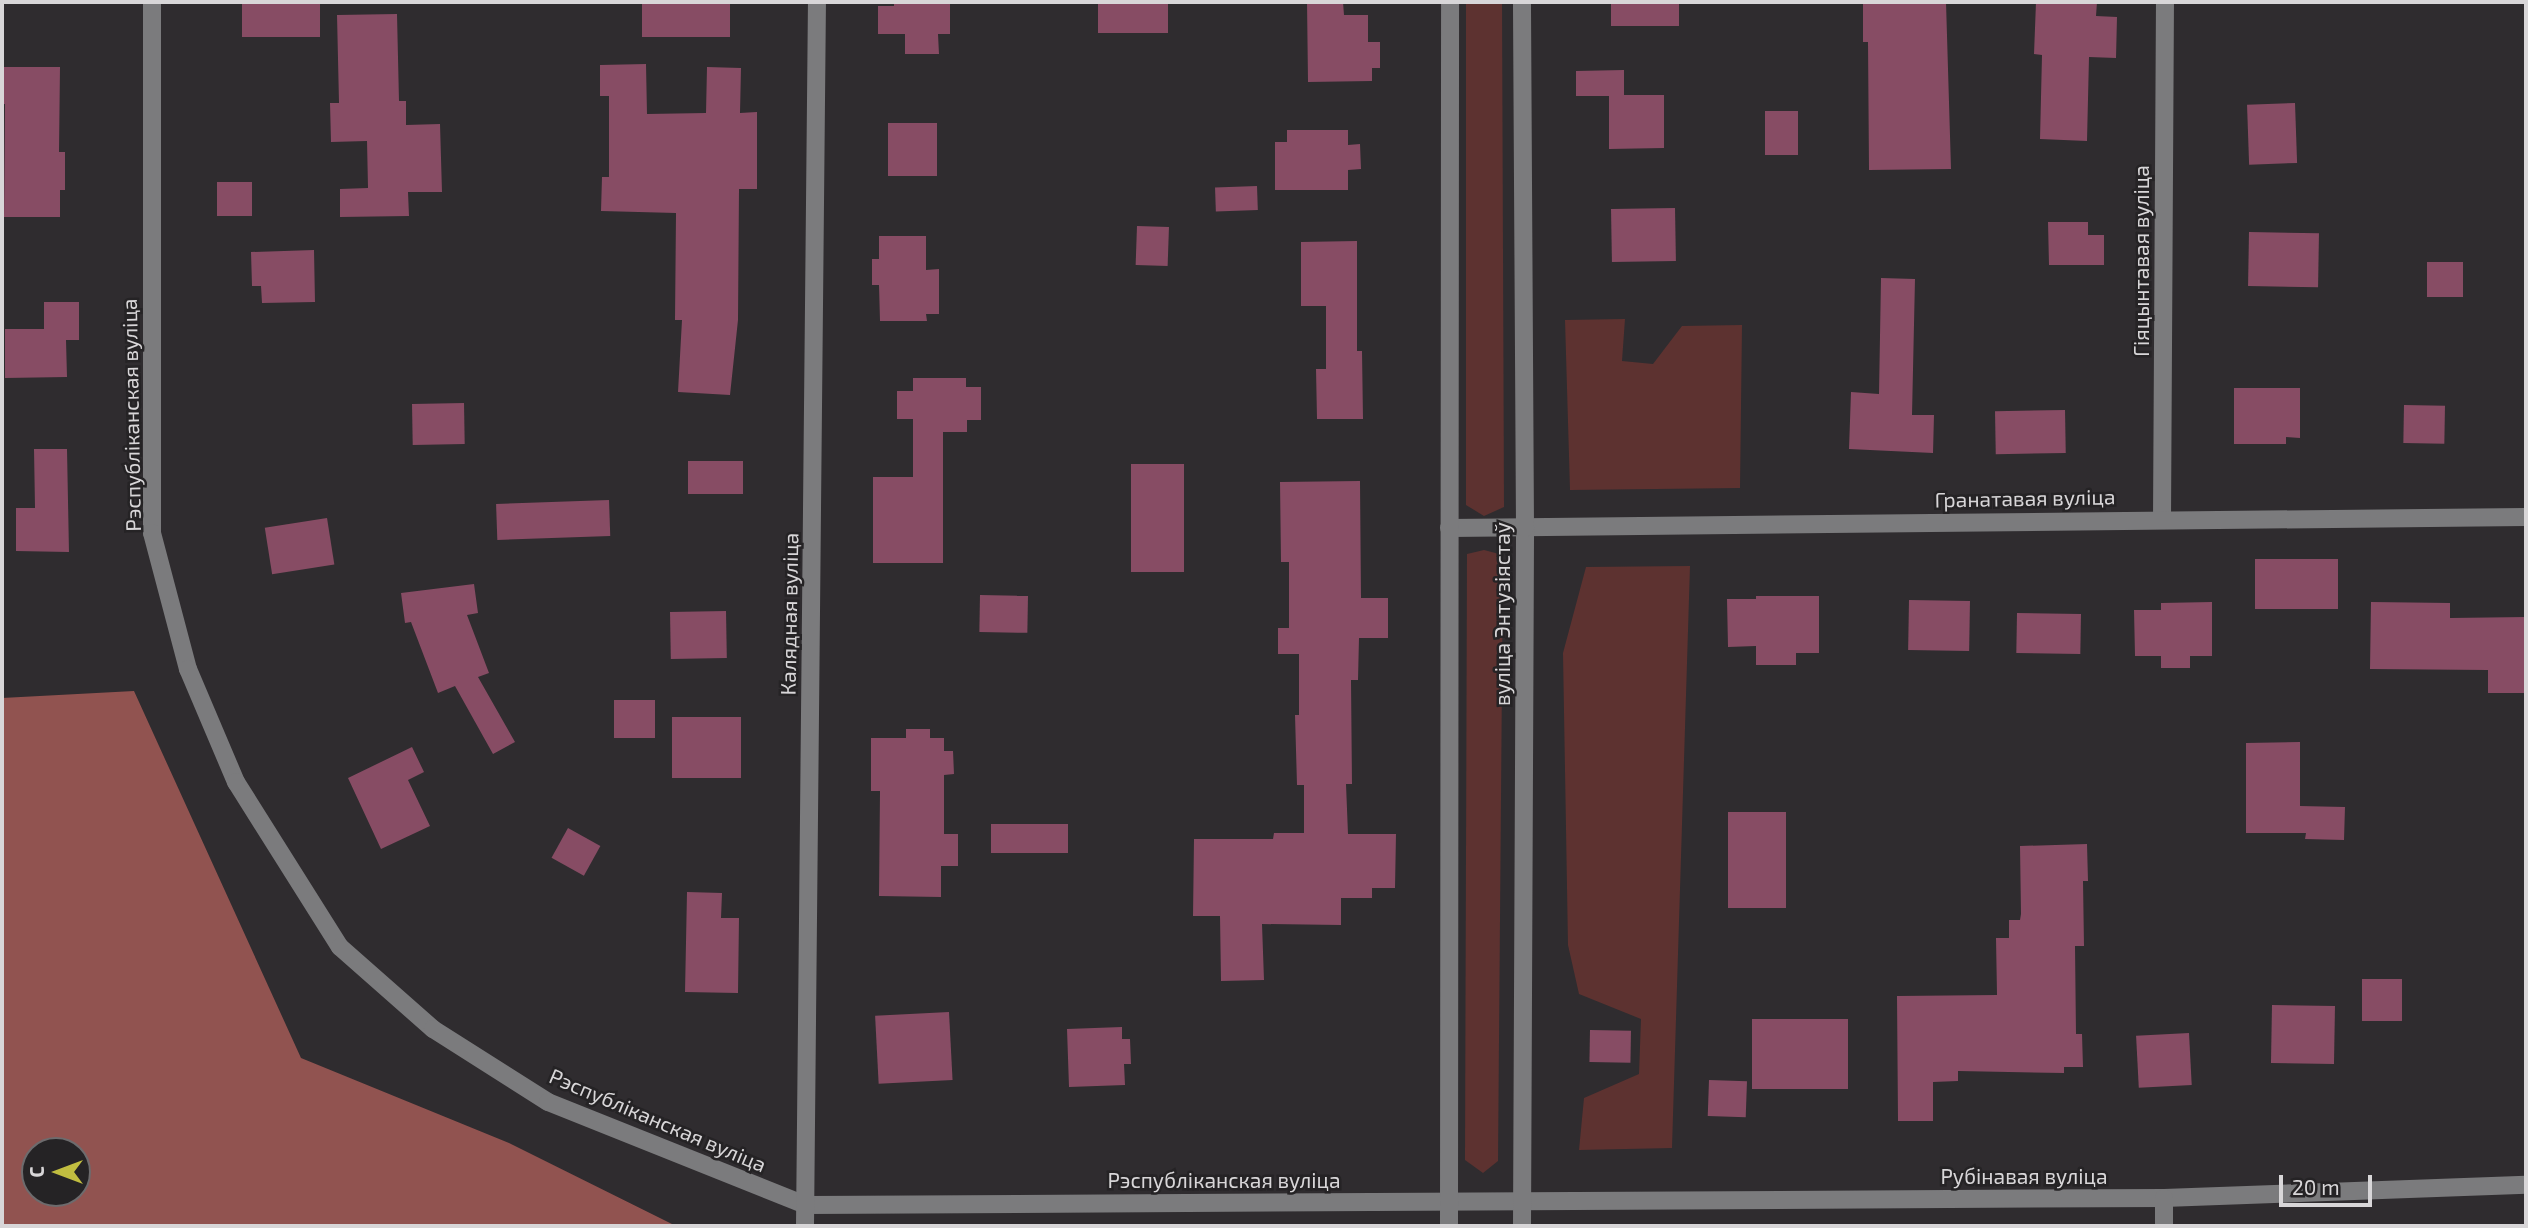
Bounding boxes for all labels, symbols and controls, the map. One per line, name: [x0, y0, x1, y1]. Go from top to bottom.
street label: Гіяцынтавая вуліца: [2128, 165, 2154, 357]
street label: Рэспубліканская вуліца: [116, 298, 146, 532]
street label: Гранатавая вуліца: [1934, 484, 2116, 512]
street label: вуліца Энтузіястаў: [1489, 522, 1515, 706]
street label: Калядная вуліца: [775, 532, 803, 696]
street label: Рэспубліканская вуліца: [546, 1063, 770, 1177]
north arrow: [21, 1137, 91, 1207]
scale bar: [2283, 1162, 2376, 1206]
street label: Рубінавая вуліца: [1940, 1163, 2108, 1189]
text: С: [25, 1166, 48, 1178]
street label: Рэспубліканская вуліца: [1107, 1167, 1341, 1193]
text: 20 m: [2292, 1174, 2340, 1199]

